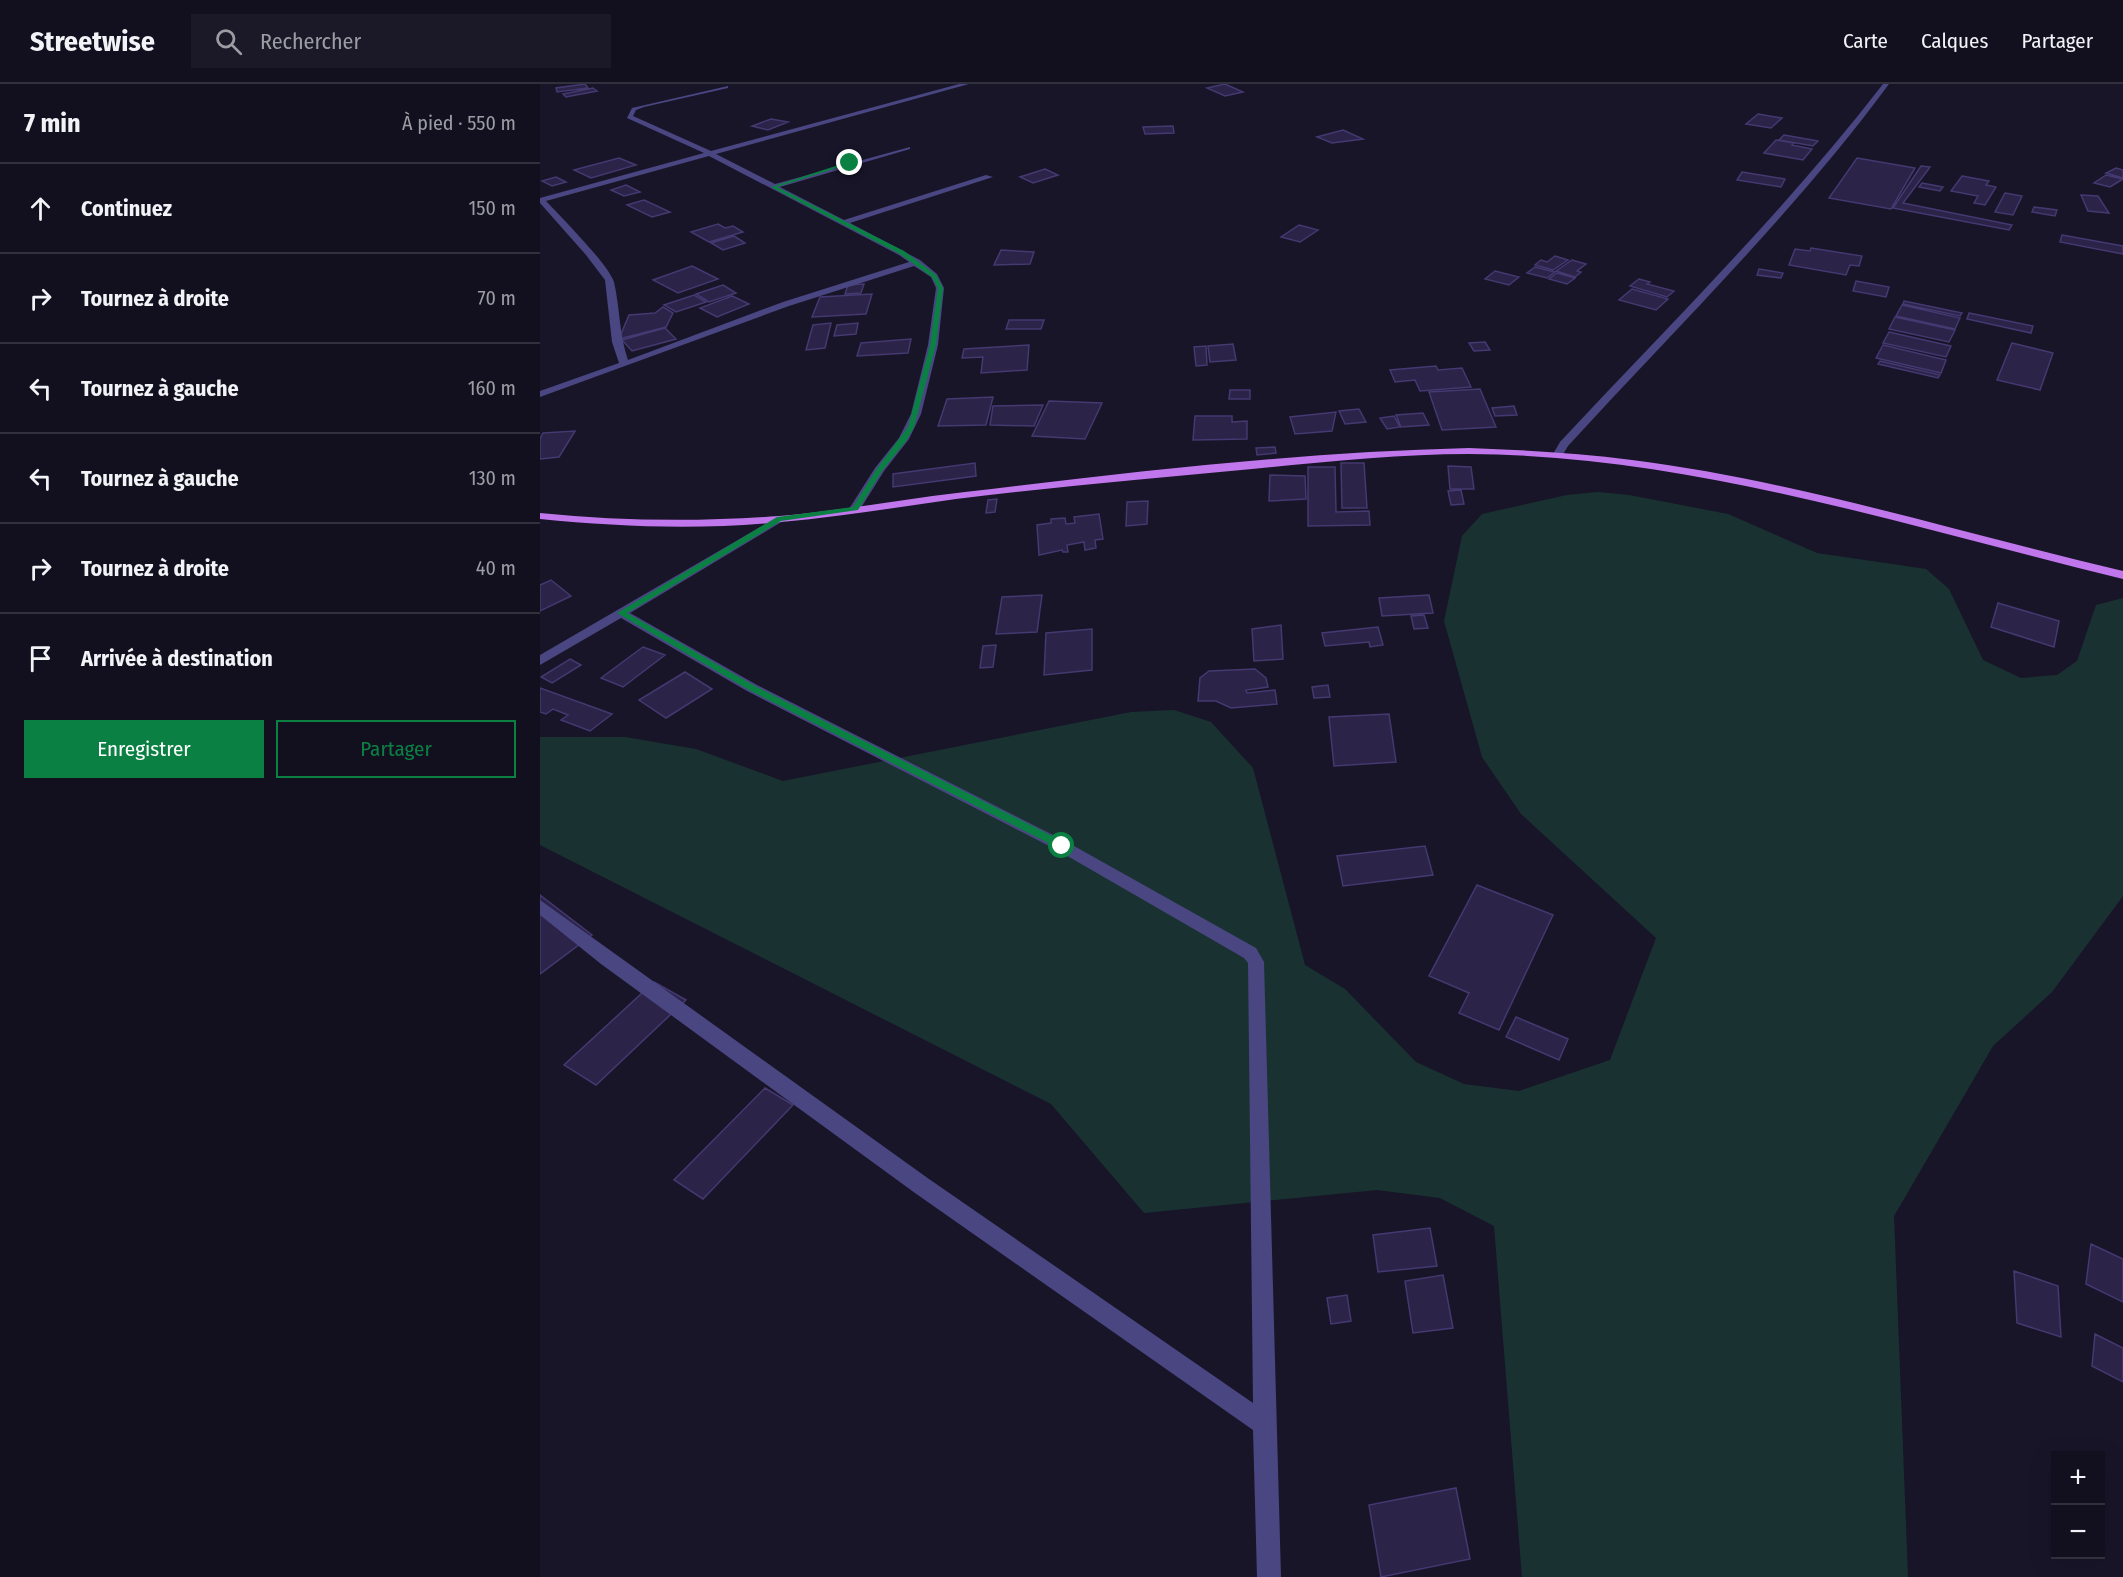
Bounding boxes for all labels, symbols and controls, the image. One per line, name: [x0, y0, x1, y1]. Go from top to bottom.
search box: [191, 14, 611, 68]
text: Streetwise: [30, 25, 155, 58]
icon: search: [212, 25, 245, 58]
text: Rechercher: [260, 28, 361, 55]
text: Carte: [1843, 28, 1888, 54]
text: Calques: [1921, 28, 1988, 54]
text: Partager: [2021, 28, 2093, 54]
text: 7 min: [24, 108, 81, 139]
text: À pied · 550 m: [402, 111, 516, 135]
route end: [836, 149, 862, 175]
icon: ahead: [24, 192, 57, 225]
text: Continuez: [81, 195, 172, 222]
text: 150 m: [469, 196, 516, 220]
icon: right: [24, 282, 57, 315]
text: Tournez à droite: [81, 285, 229, 312]
text: 70 m: [478, 286, 516, 310]
icon: left: [24, 372, 57, 405]
text: Tournez à gauche: [81, 375, 239, 402]
text: 160 m: [468, 376, 516, 400]
icon: left: [24, 462, 57, 495]
text: Tournez à gauche: [81, 465, 239, 492]
text: 130 m: [469, 466, 516, 490]
icon: right: [24, 552, 57, 585]
text: Tournez à droite: [81, 555, 229, 582]
text: 40 m: [476, 556, 516, 580]
icon: arrive: [24, 642, 57, 675]
text: Arrivée à destination: [81, 645, 273, 672]
button: Enregistrer: [24, 720, 264, 778]
button: Partager: [276, 720, 516, 778]
route start: [1048, 832, 1074, 858]
map controls: [2051, 1451, 2105, 1559]
button: +: [2051, 1451, 2105, 1505]
button: −: [2051, 1505, 2105, 1559]

